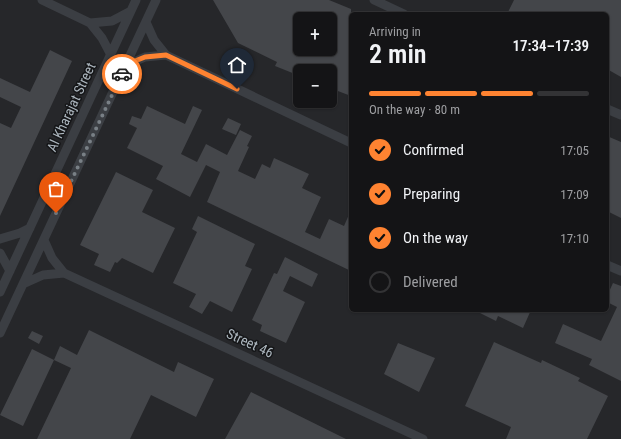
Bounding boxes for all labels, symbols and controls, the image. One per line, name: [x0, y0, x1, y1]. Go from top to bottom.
map controls: [293, 12, 337, 108]
button: +: [293, 12, 337, 56]
text: Arriving in: [369, 24, 421, 39]
text: 17:34–17:39: [512, 37, 589, 55]
text: 2 min: [369, 39, 427, 69]
pin: [220, 48, 254, 89]
courier: [102, 54, 142, 94]
icon: home: [226, 54, 248, 76]
street label: Al Kharajat Street: [43, 60, 99, 154]
icon: car: [111, 63, 133, 85]
button: −: [293, 64, 337, 108]
text: On the way · 80 m: [369, 102, 460, 117]
icon: check: [369, 139, 391, 161]
text: Confirmed: [403, 141, 464, 159]
text: 17:05: [560, 143, 589, 158]
pin: [39, 172, 73, 213]
icon: bag: [45, 178, 67, 200]
icon: check: [369, 183, 391, 205]
text: Preparing: [403, 185, 460, 203]
text: 17:09: [560, 187, 589, 202]
icon: check: [369, 227, 391, 249]
text: On the way: [403, 229, 468, 247]
text: 17:10: [560, 231, 589, 246]
text: Delivered: [403, 273, 458, 291]
street label: Street 46: [224, 325, 276, 361]

